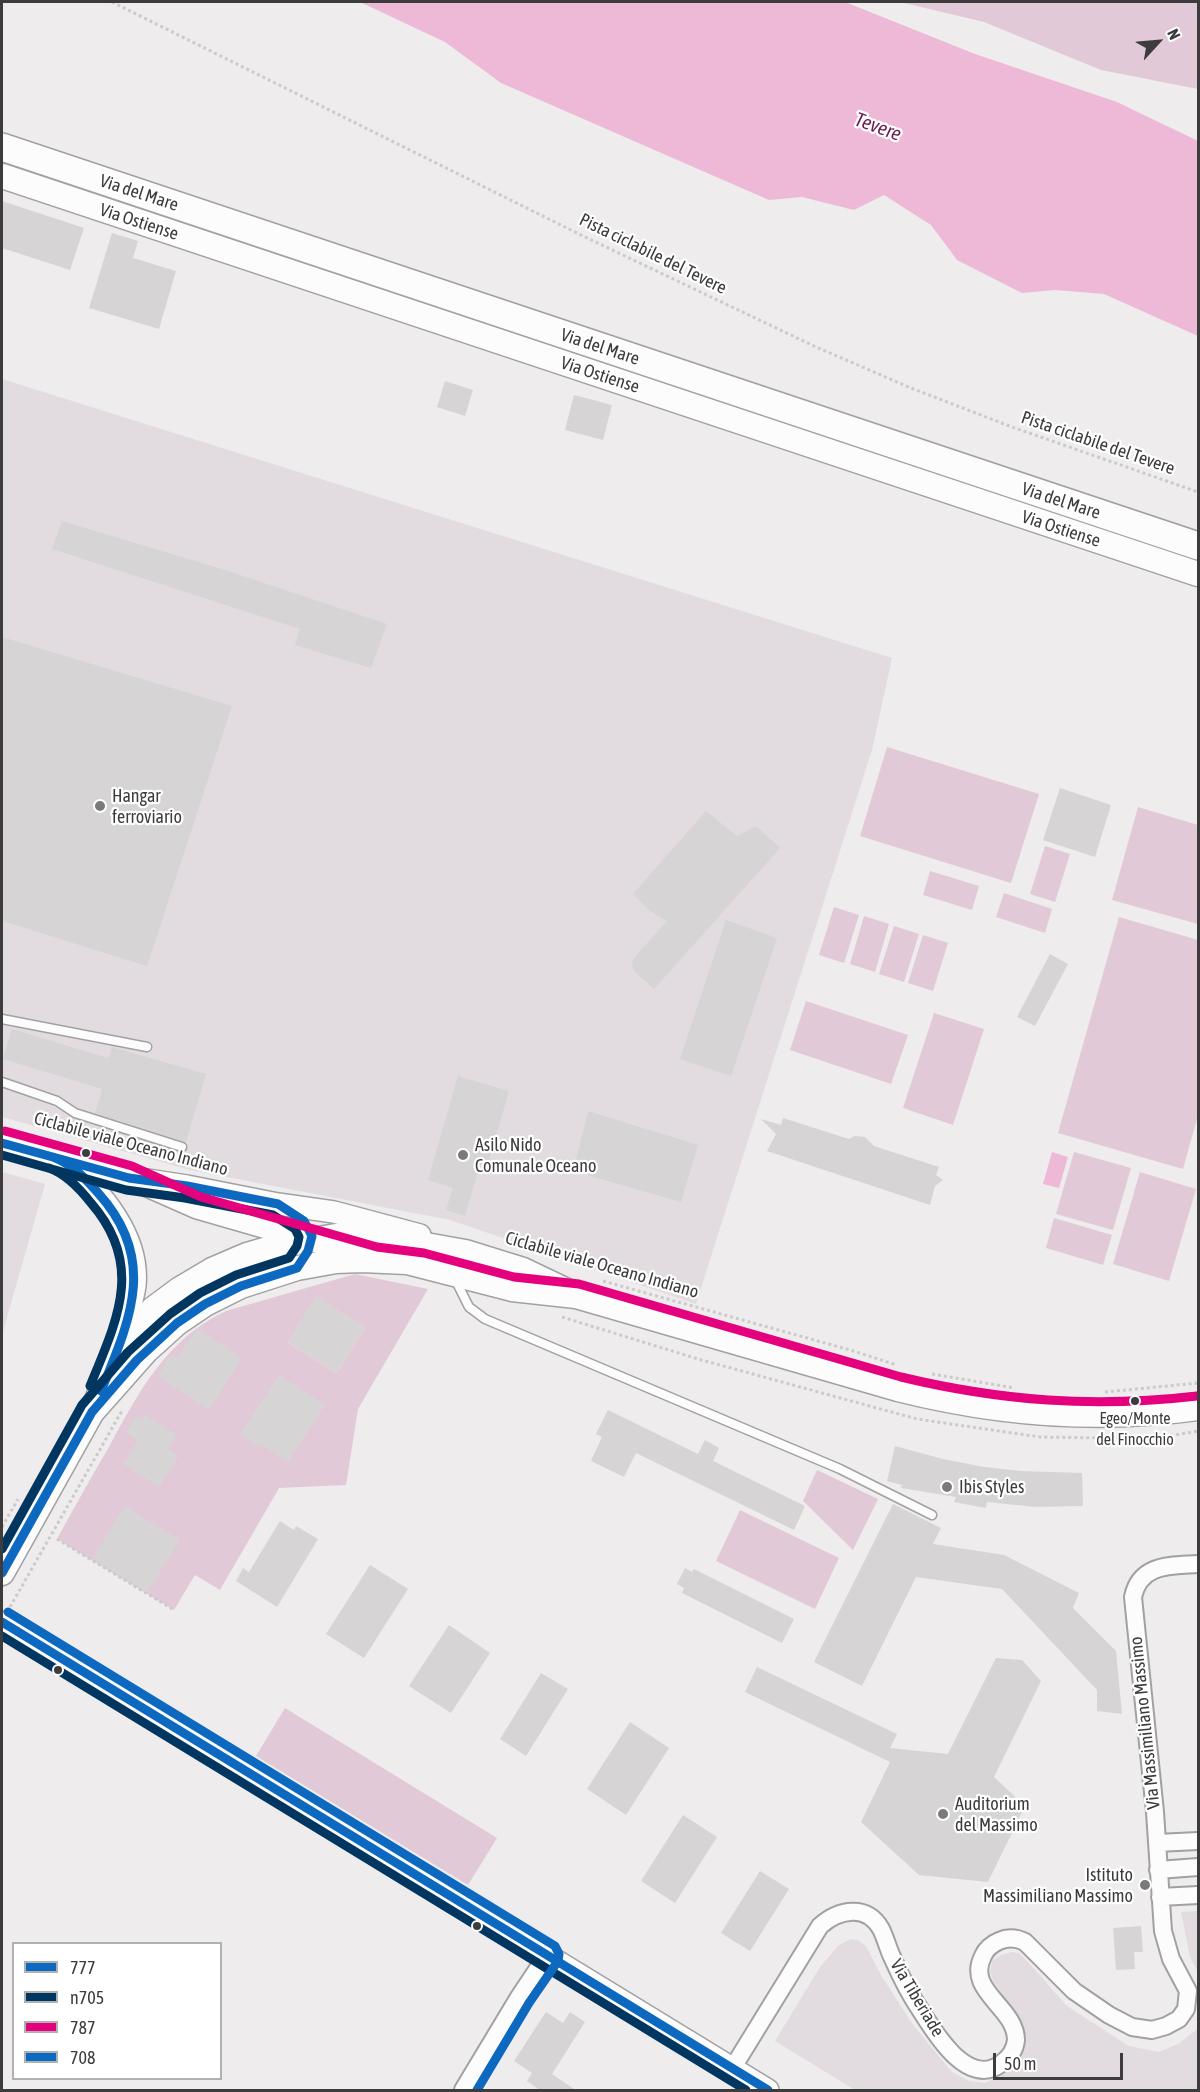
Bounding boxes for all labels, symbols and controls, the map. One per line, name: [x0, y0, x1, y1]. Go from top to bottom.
north arrow: [1128, 12, 1188, 72]
text: N: [1164, 26, 1184, 42]
water label: Tevere: [851, 108, 905, 146]
street label: Via del Mare: [97, 170, 181, 216]
street label: Via Ostiense: [97, 199, 181, 245]
street label: Pista ciclabile del Tevere: [576, 209, 730, 299]
street label: Via del Mare: [558, 324, 642, 370]
street label: Via Ostiense: [558, 352, 642, 398]
street label: Pista ciclabile del Tevere: [1018, 407, 1178, 479]
street label: Via del Mare: [1019, 478, 1103, 524]
street label: Via Ostiense: [1019, 506, 1103, 552]
place label: Hangar ferroviario: [112, 785, 182, 828]
marker: Hangar ferroviario: [93, 799, 107, 813]
street label: Ciclabile viale Oceano Indiano: [32, 1108, 230, 1180]
place label: Asilo Nido Comunale Oceano: [475, 1134, 596, 1176]
unlabelled marker: [80, 1147, 92, 1159]
marker: Asilo Nido Comunale Oceano: [456, 1148, 470, 1162]
street label: Ciclabile viale Oceano Indiano: [503, 1227, 701, 1303]
marker: Egeo/Monte del Finocchio: [1129, 1395, 1141, 1407]
place label: Egeo/Monte del Finocchio: [1096, 1409, 1174, 1447]
place label: Ibis Styles: [959, 1476, 1024, 1498]
marker: Ibis Styles: [940, 1480, 954, 1494]
street label: Via Massimiliano Massimo: [1125, 1635, 1165, 1811]
unlabelled marker: [52, 1664, 64, 1676]
place label: Auditorium del Massimo: [955, 1793, 1038, 1836]
marker: Auditorium del Massimo: [936, 1807, 950, 1821]
place label: Istituto Massimiliano Massimo: [983, 1864, 1133, 1906]
marker: Istituto Massimiliano Massimo: [1138, 1878, 1152, 1892]
unlabelled marker: [471, 1920, 483, 1932]
legend: [12, 1942, 222, 2080]
street label: Via Tiberiade: [885, 1955, 949, 2041]
text: 777: [70, 1957, 95, 1978]
text: n705: [70, 1987, 104, 2008]
text: 787: [70, 2017, 95, 2038]
scale bar: [996, 2041, 1126, 2079]
text: 708: [70, 2047, 95, 2068]
text: 50 m: [1004, 2053, 1036, 2074]

